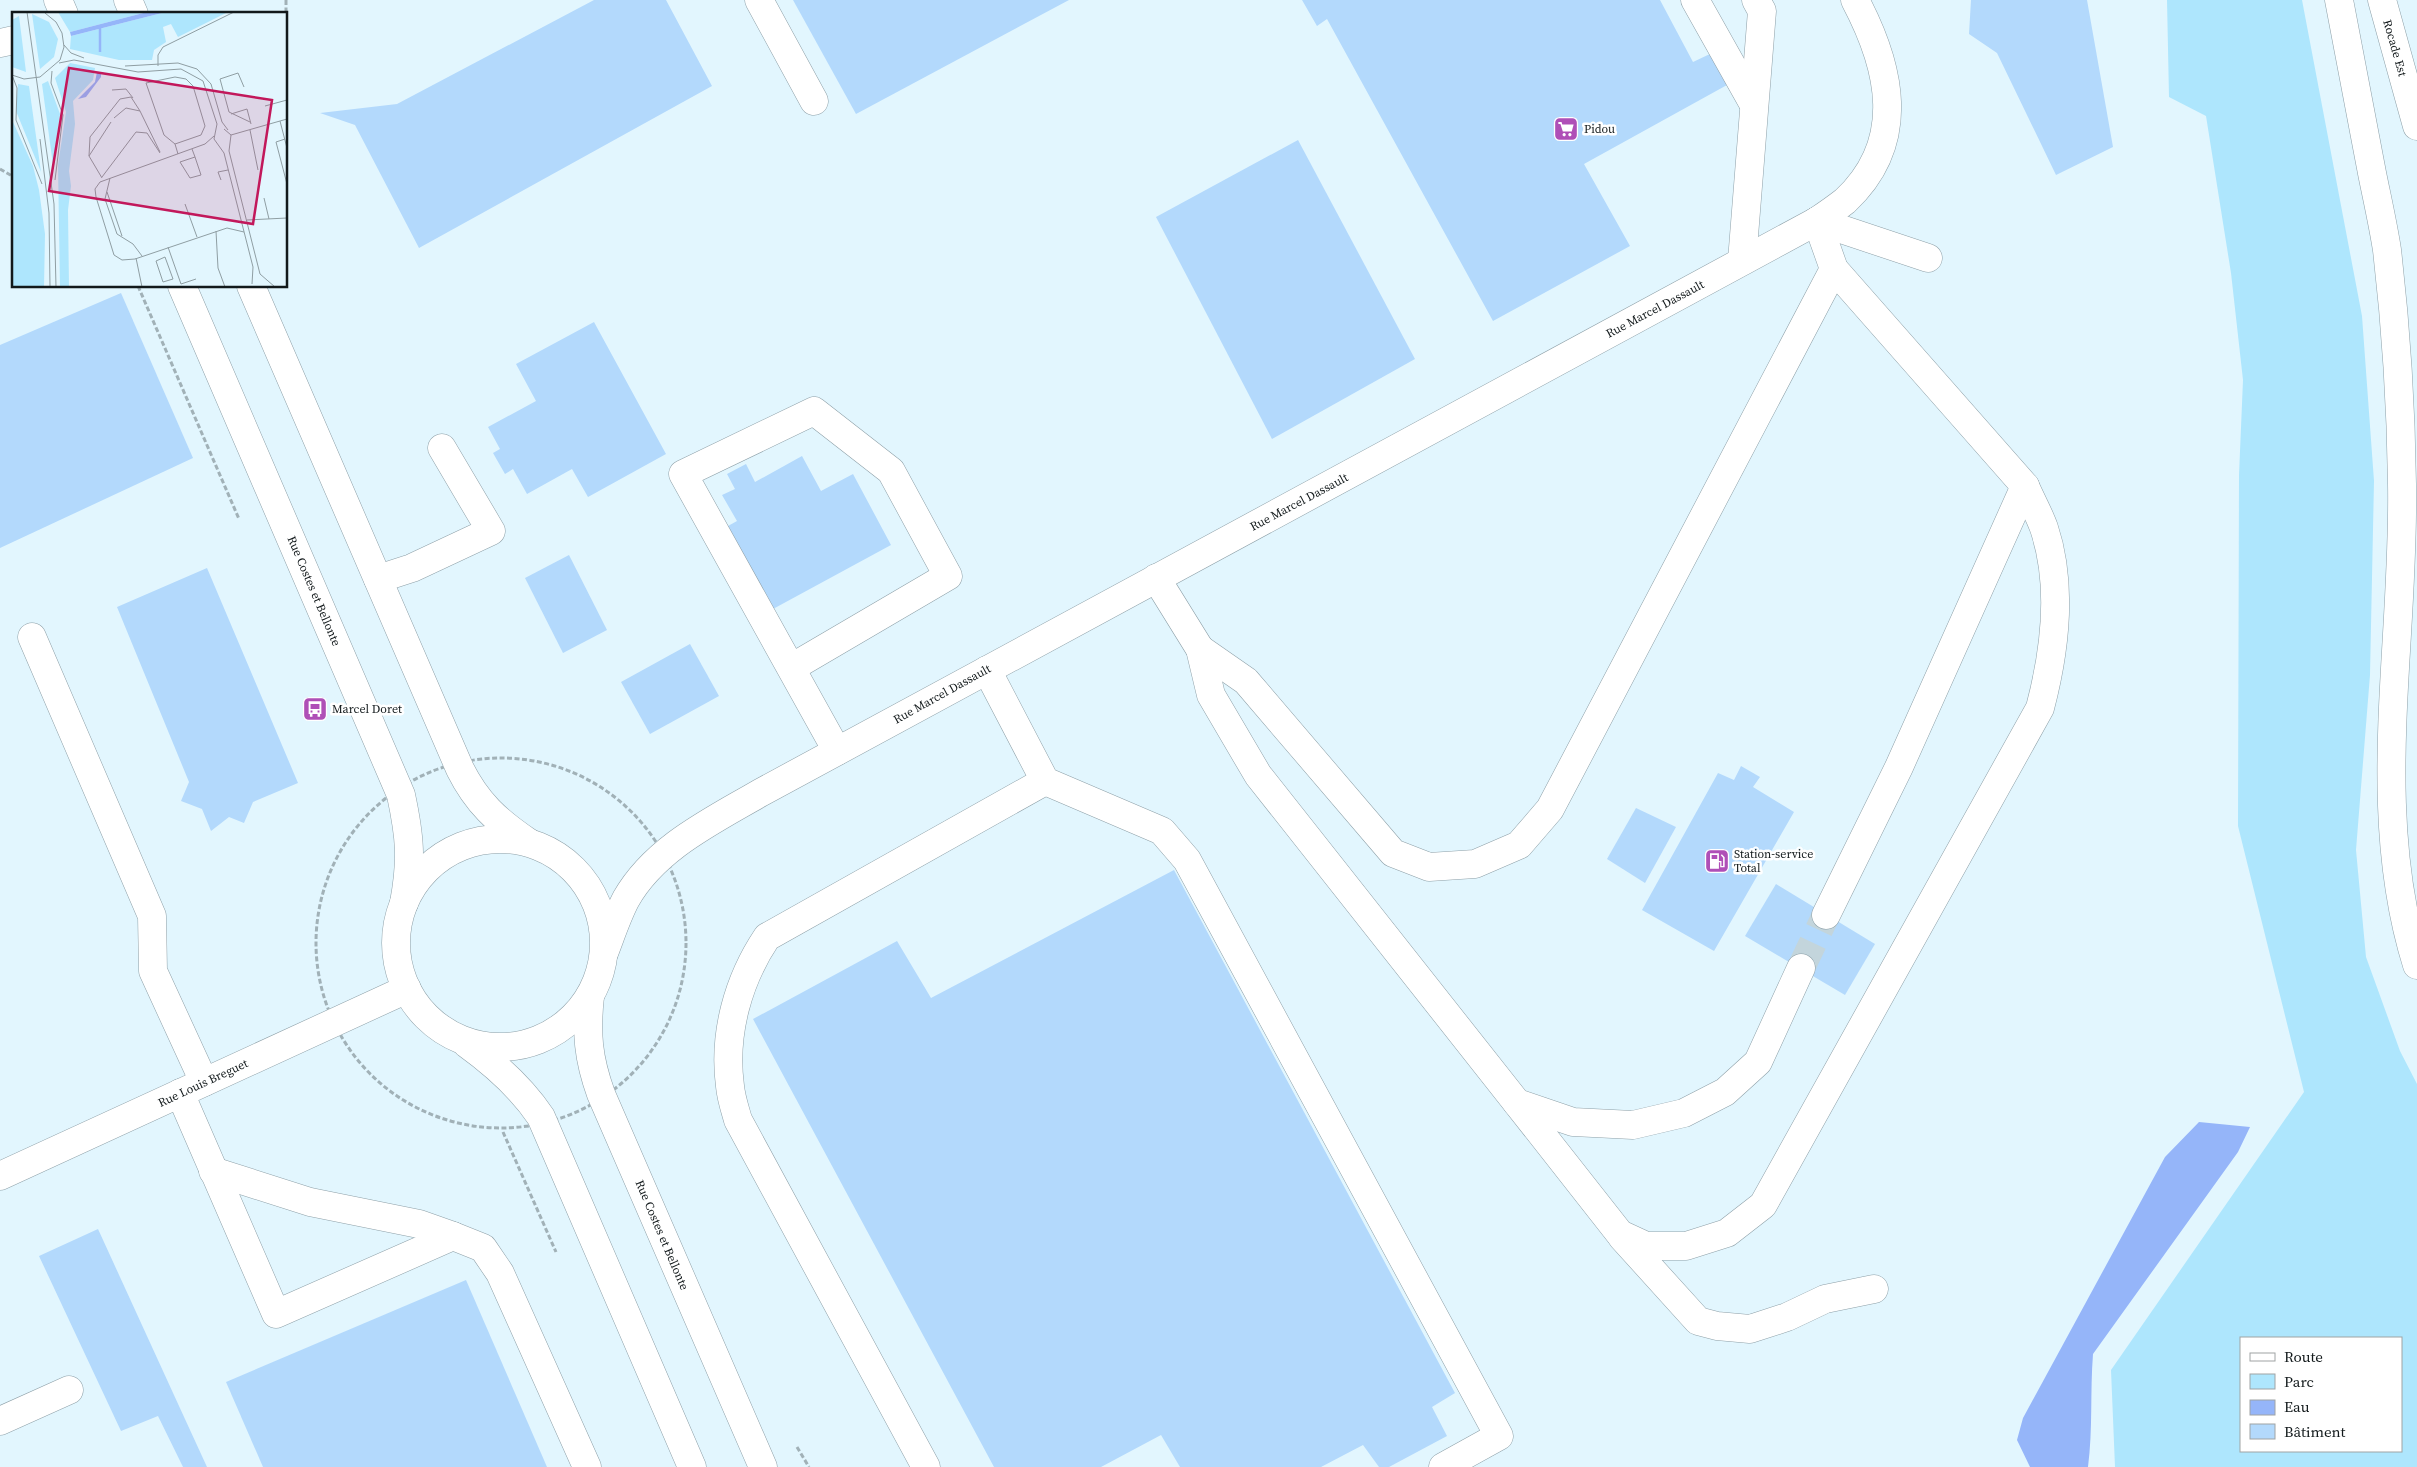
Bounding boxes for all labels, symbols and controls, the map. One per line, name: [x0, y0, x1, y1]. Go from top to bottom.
inset map: [12, 12, 288, 288]
street label: Rocade Est: [2379, 18, 2411, 78]
supermarket icon: Pidou: [1553, 116, 1579, 142]
place label: Pidou: [1584, 121, 1615, 137]
street label: Rue Marcel Dassault: [1603, 276, 1707, 342]
street label: Rue Marcel Dassault: [1247, 469, 1351, 535]
street label: Rue Costes et Bellonte: [284, 533, 344, 649]
street label: Rue Marcel Dassault: [890, 661, 994, 727]
bus stop icon: Marcel Doret: [302, 696, 328, 722]
place label: Marcel Doret: [332, 701, 402, 717]
place label: Station-service Total: [1734, 846, 1813, 876]
fuel station icon: Station-service Total: [1704, 848, 1730, 874]
street label: Rue Louis Breguet: [155, 1055, 251, 1111]
street label: Rue Costes et Bellonte: [632, 1177, 692, 1293]
legend: [2240, 1337, 2402, 1452]
text: Route: [2284, 1346, 2323, 1367]
text: Parc: [2284, 1371, 2314, 1392]
text: Eau: [2284, 1396, 2310, 1417]
text: Bâtiment: [2284, 1421, 2346, 1442]

